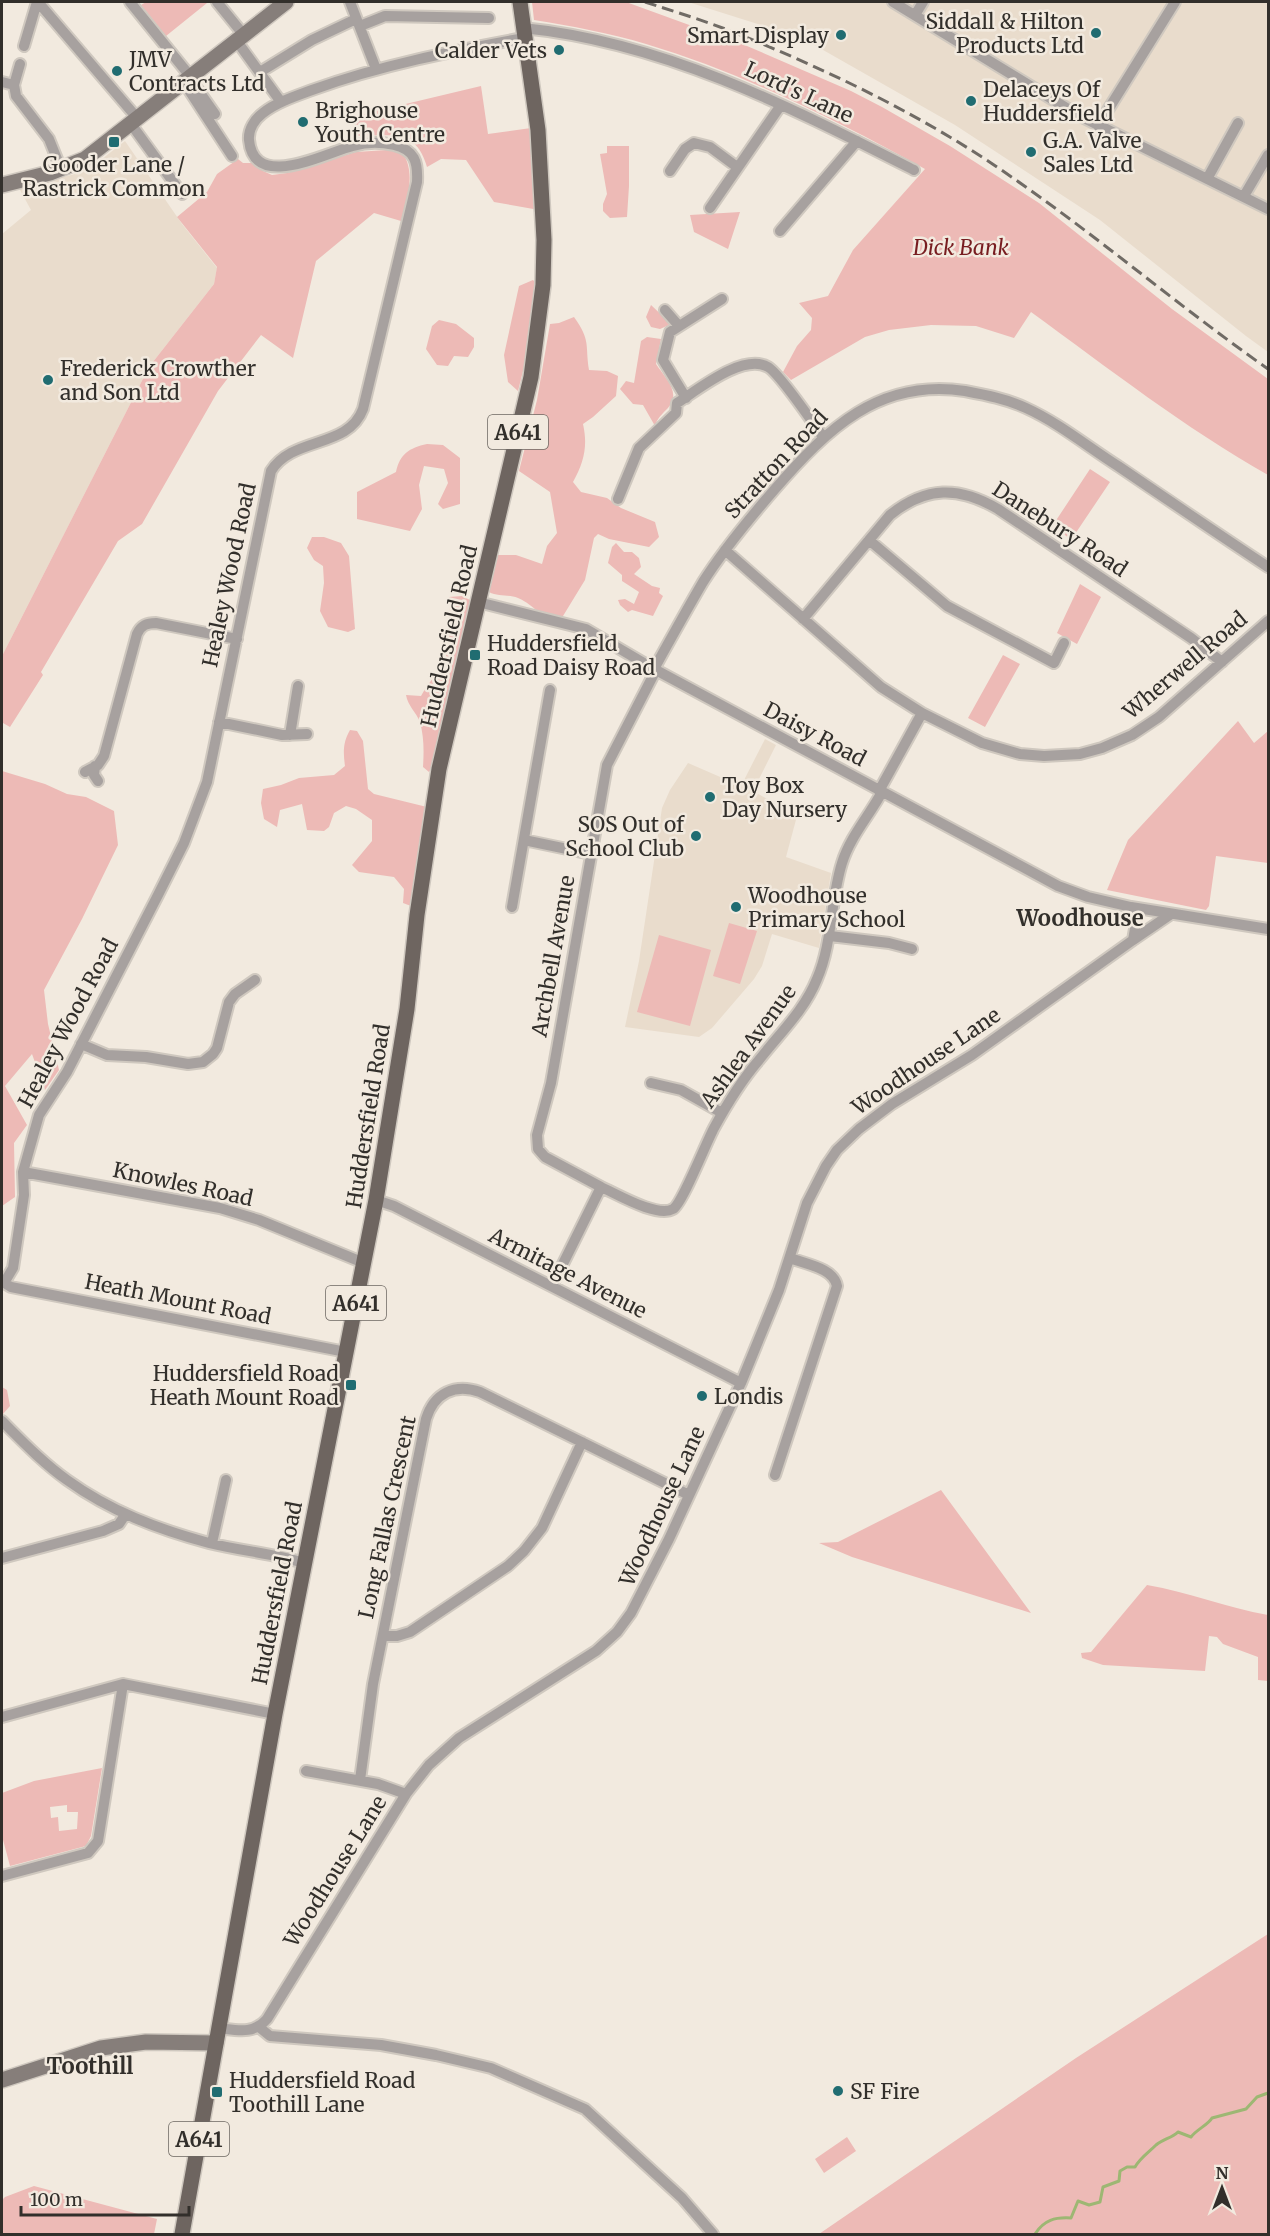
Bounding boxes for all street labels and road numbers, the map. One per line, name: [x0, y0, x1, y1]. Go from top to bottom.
street label: Lord's Lane: [741, 55, 858, 129]
street label: Stratton Road: [719, 404, 834, 524]
road number: A641: [488, 415, 548, 449]
street label: Danebury Road: [987, 475, 1133, 583]
street label: Healey Wood Road: [196, 480, 262, 670]
street label: Huddersfield Road: [415, 542, 483, 730]
street label: Wherwell Road: [1117, 605, 1253, 725]
street label: Daisy Road: [759, 696, 871, 772]
street label: Archbell Avenue: [525, 873, 580, 1040]
street label: Healey Wood Road: [12, 933, 124, 1112]
street label: Ashlea Avenue: [694, 979, 802, 1114]
street label: Woodhouse Lane: [846, 1001, 1006, 1121]
street label: Huddersfield Road: [340, 1022, 396, 1210]
street label: Knowles Road: [110, 1156, 256, 1212]
street label: Armitage Avenue: [484, 1221, 651, 1324]
street label: Heath Mount Road: [83, 1268, 274, 1330]
road number: A641: [326, 1286, 386, 1320]
street label: Long Fallas Crescent: [352, 1413, 422, 1621]
street label: Woodhouse Lane: [613, 1422, 711, 1591]
street label: Huddersfield Road: [246, 1499, 308, 1687]
street label: Woodhouse Lane: [277, 1790, 392, 1953]
road number: A641: [169, 2122, 229, 2156]

